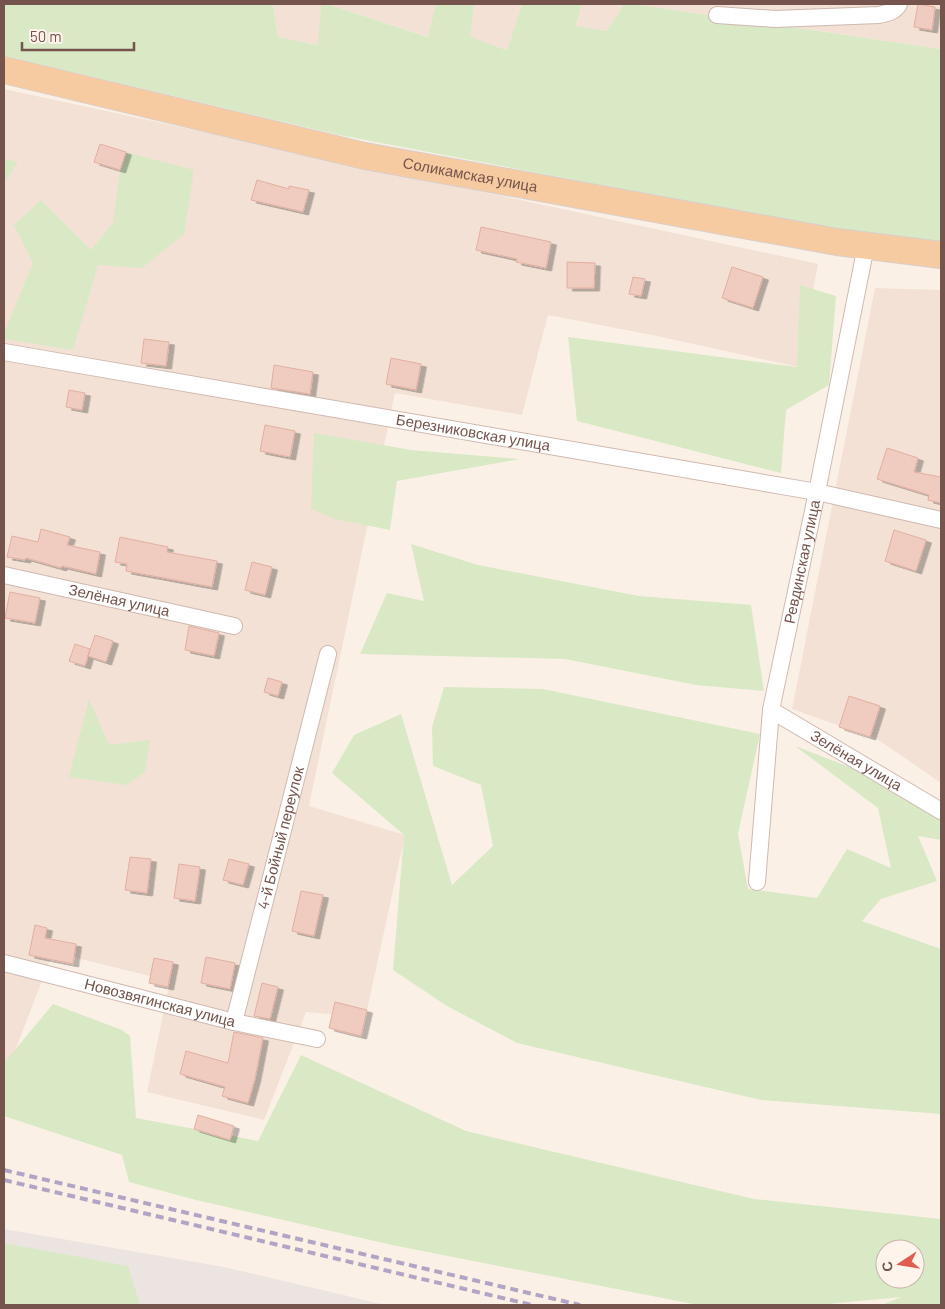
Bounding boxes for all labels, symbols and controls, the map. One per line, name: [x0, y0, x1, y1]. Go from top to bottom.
scale bar: [22, 20, 135, 52]
text: 50 m: [30, 27, 62, 45]
street label: Соликамская улица: [401, 153, 540, 195]
street label: Березниковская улица: [395, 410, 552, 454]
street label: Ревдинская улица: [779, 497, 823, 625]
street label: Зелёная улица: [67, 580, 172, 620]
street label: Зелёная улица: [808, 726, 906, 794]
street label: 4-й Бойный переулок: [253, 764, 307, 911]
street label: Новозвягинская улица: [83, 974, 238, 1030]
north arrow: [875, 1239, 925, 1289]
text: С: [877, 1260, 896, 1274]

